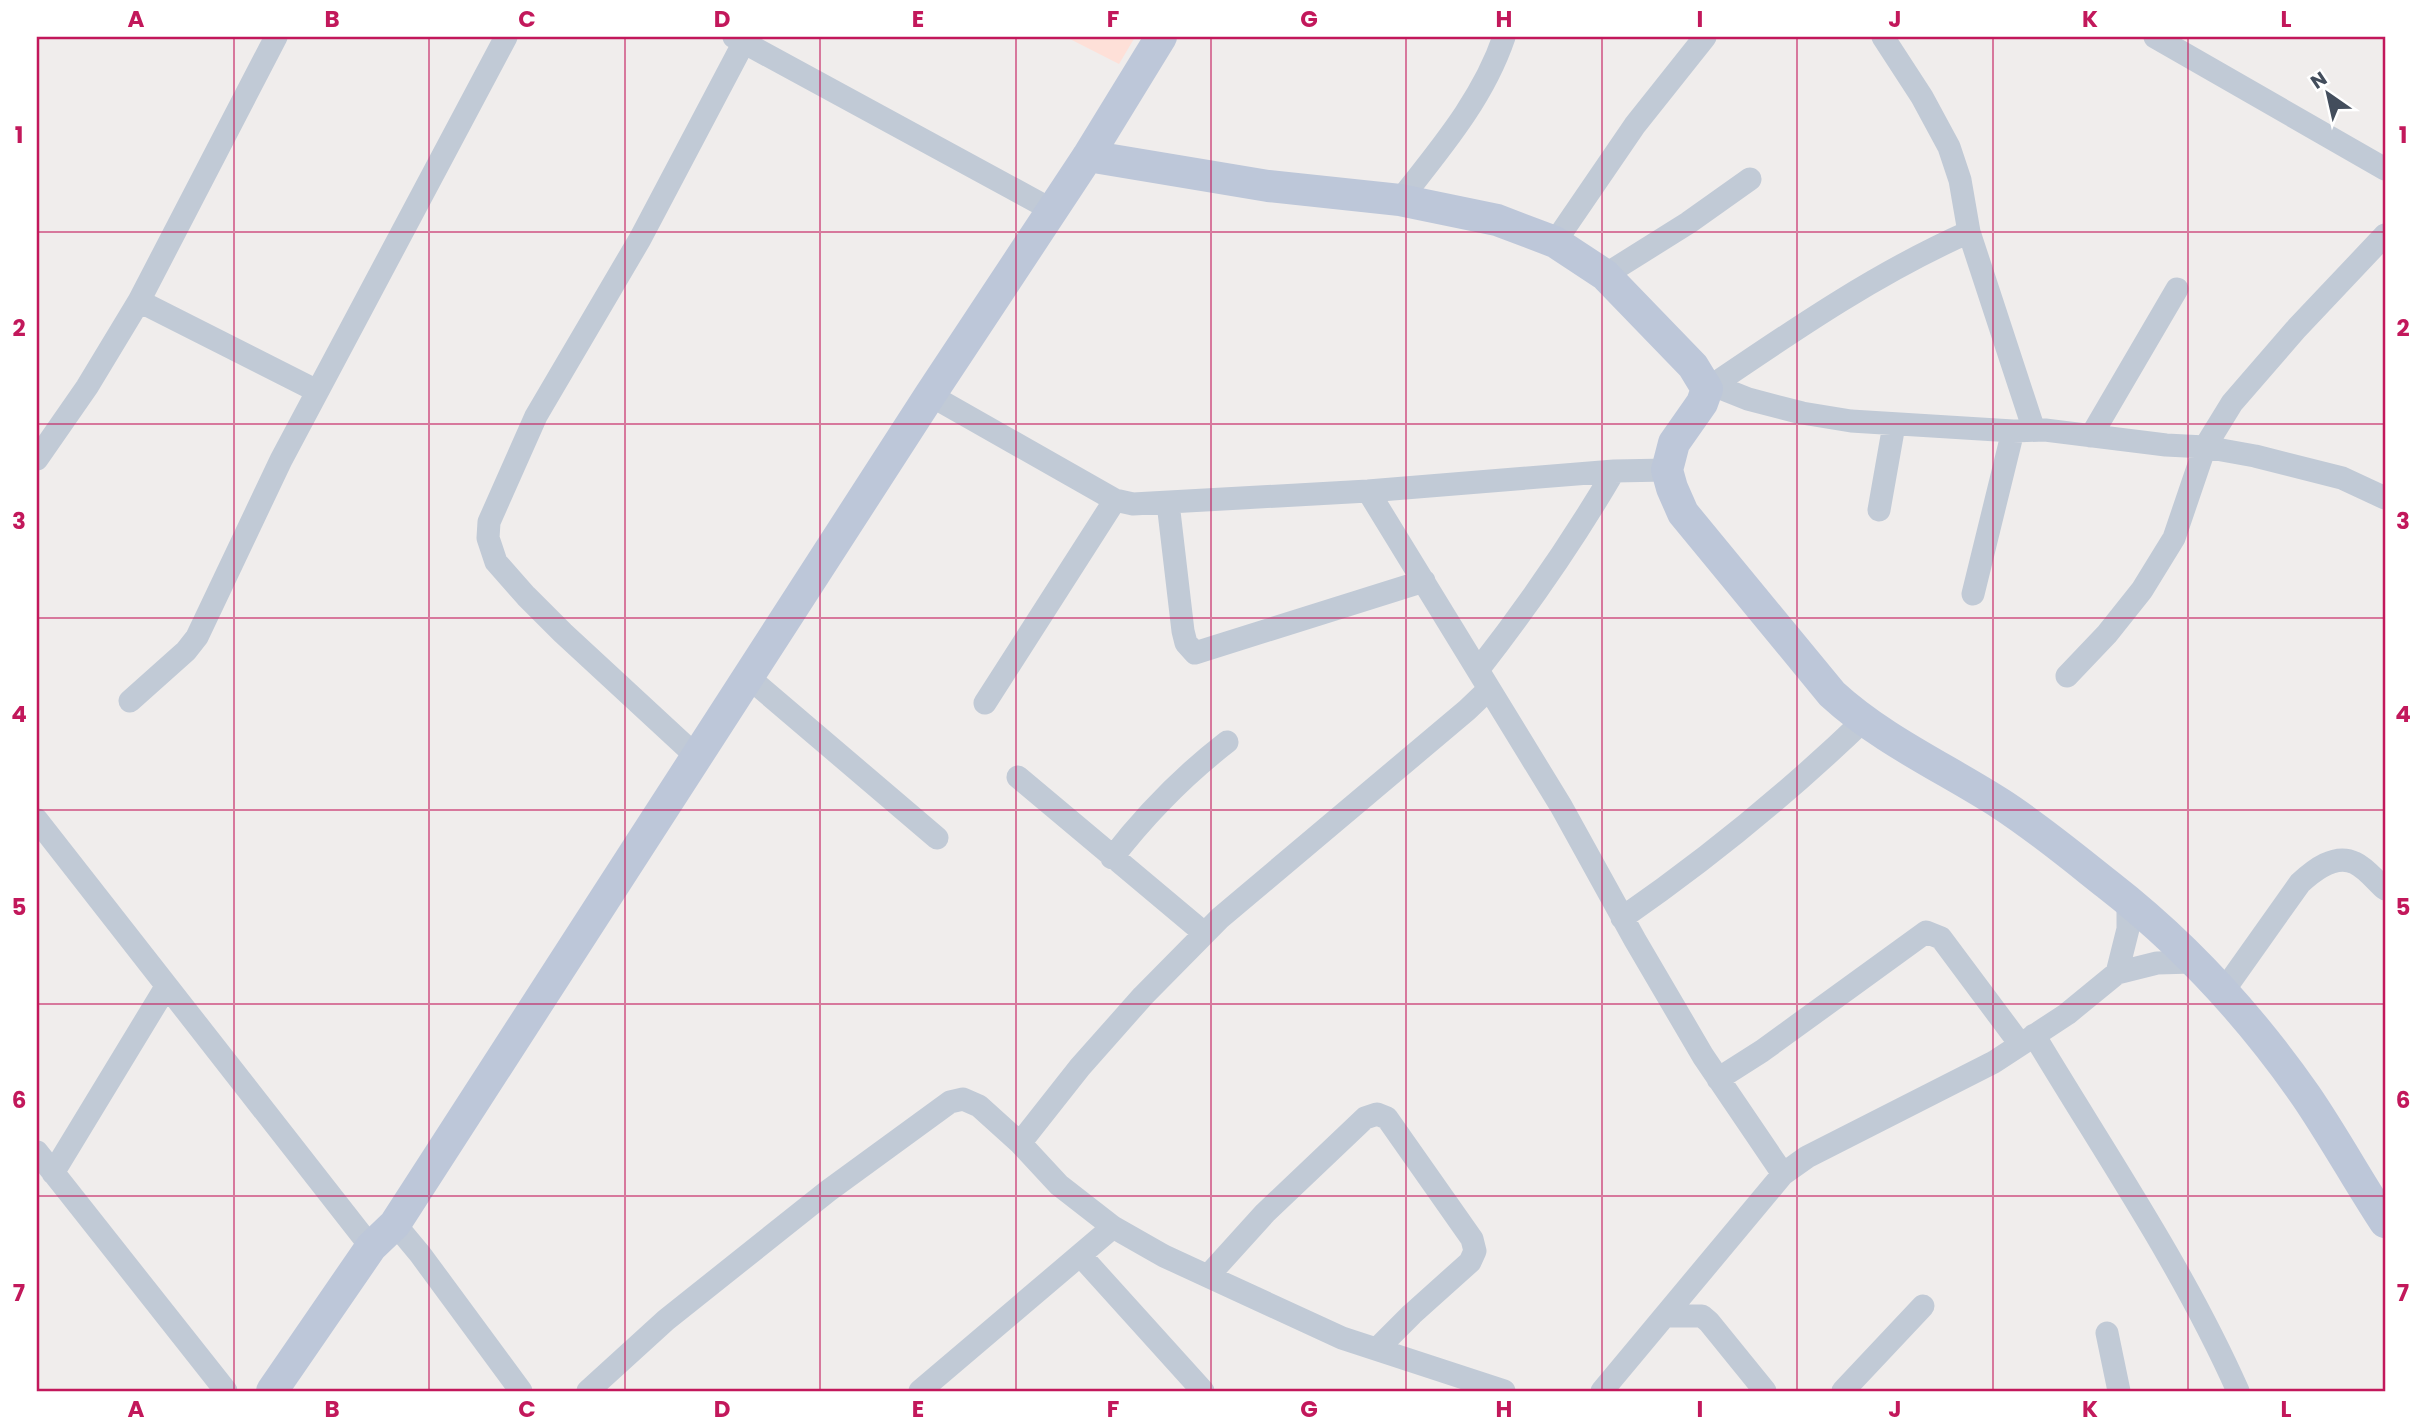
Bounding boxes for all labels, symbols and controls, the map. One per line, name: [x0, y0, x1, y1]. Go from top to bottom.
text: A: [128, 3, 145, 35]
text: B: [324, 3, 340, 35]
text: C: [518, 3, 536, 35]
text: D: [714, 3, 730, 35]
text: E: [912, 3, 924, 35]
text: F: [1107, 3, 1119, 35]
text: G: [1300, 3, 1318, 35]
text: H: [1496, 3, 1512, 35]
text: I: [1697, 3, 1703, 35]
text: J: [1888, 3, 1902, 35]
text: K: [2082, 3, 2098, 35]
text: L: [2281, 3, 2292, 35]
north arrow: [2292, 60, 2362, 130]
text: N: [2305, 65, 2332, 96]
text: 1: [15, 119, 23, 151]
text: 1: [2399, 119, 2407, 151]
text: 2: [12, 312, 26, 344]
text: 2: [2396, 312, 2410, 344]
text: 3: [12, 505, 26, 537]
text: 3: [2396, 505, 2410, 537]
text: 4: [11, 698, 27, 730]
text: 4: [2395, 698, 2411, 730]
text: 5: [12, 891, 26, 923]
text: 5: [2396, 891, 2410, 923]
text: 6: [12, 1084, 26, 1116]
text: 6: [2396, 1084, 2410, 1116]
text: 7: [13, 1277, 25, 1309]
text: 7: [2397, 1277, 2409, 1309]
text: A: [128, 1393, 145, 1425]
text: B: [324, 1393, 340, 1425]
text: C: [518, 1393, 536, 1425]
text: D: [714, 1393, 730, 1425]
text: E: [912, 1393, 924, 1425]
text: F: [1107, 1393, 1119, 1425]
text: G: [1300, 1393, 1318, 1425]
text: H: [1496, 1393, 1512, 1425]
text: I: [1697, 1393, 1703, 1425]
text: J: [1888, 1393, 1902, 1425]
text: K: [2082, 1393, 2098, 1425]
text: L: [2281, 1393, 2292, 1425]

